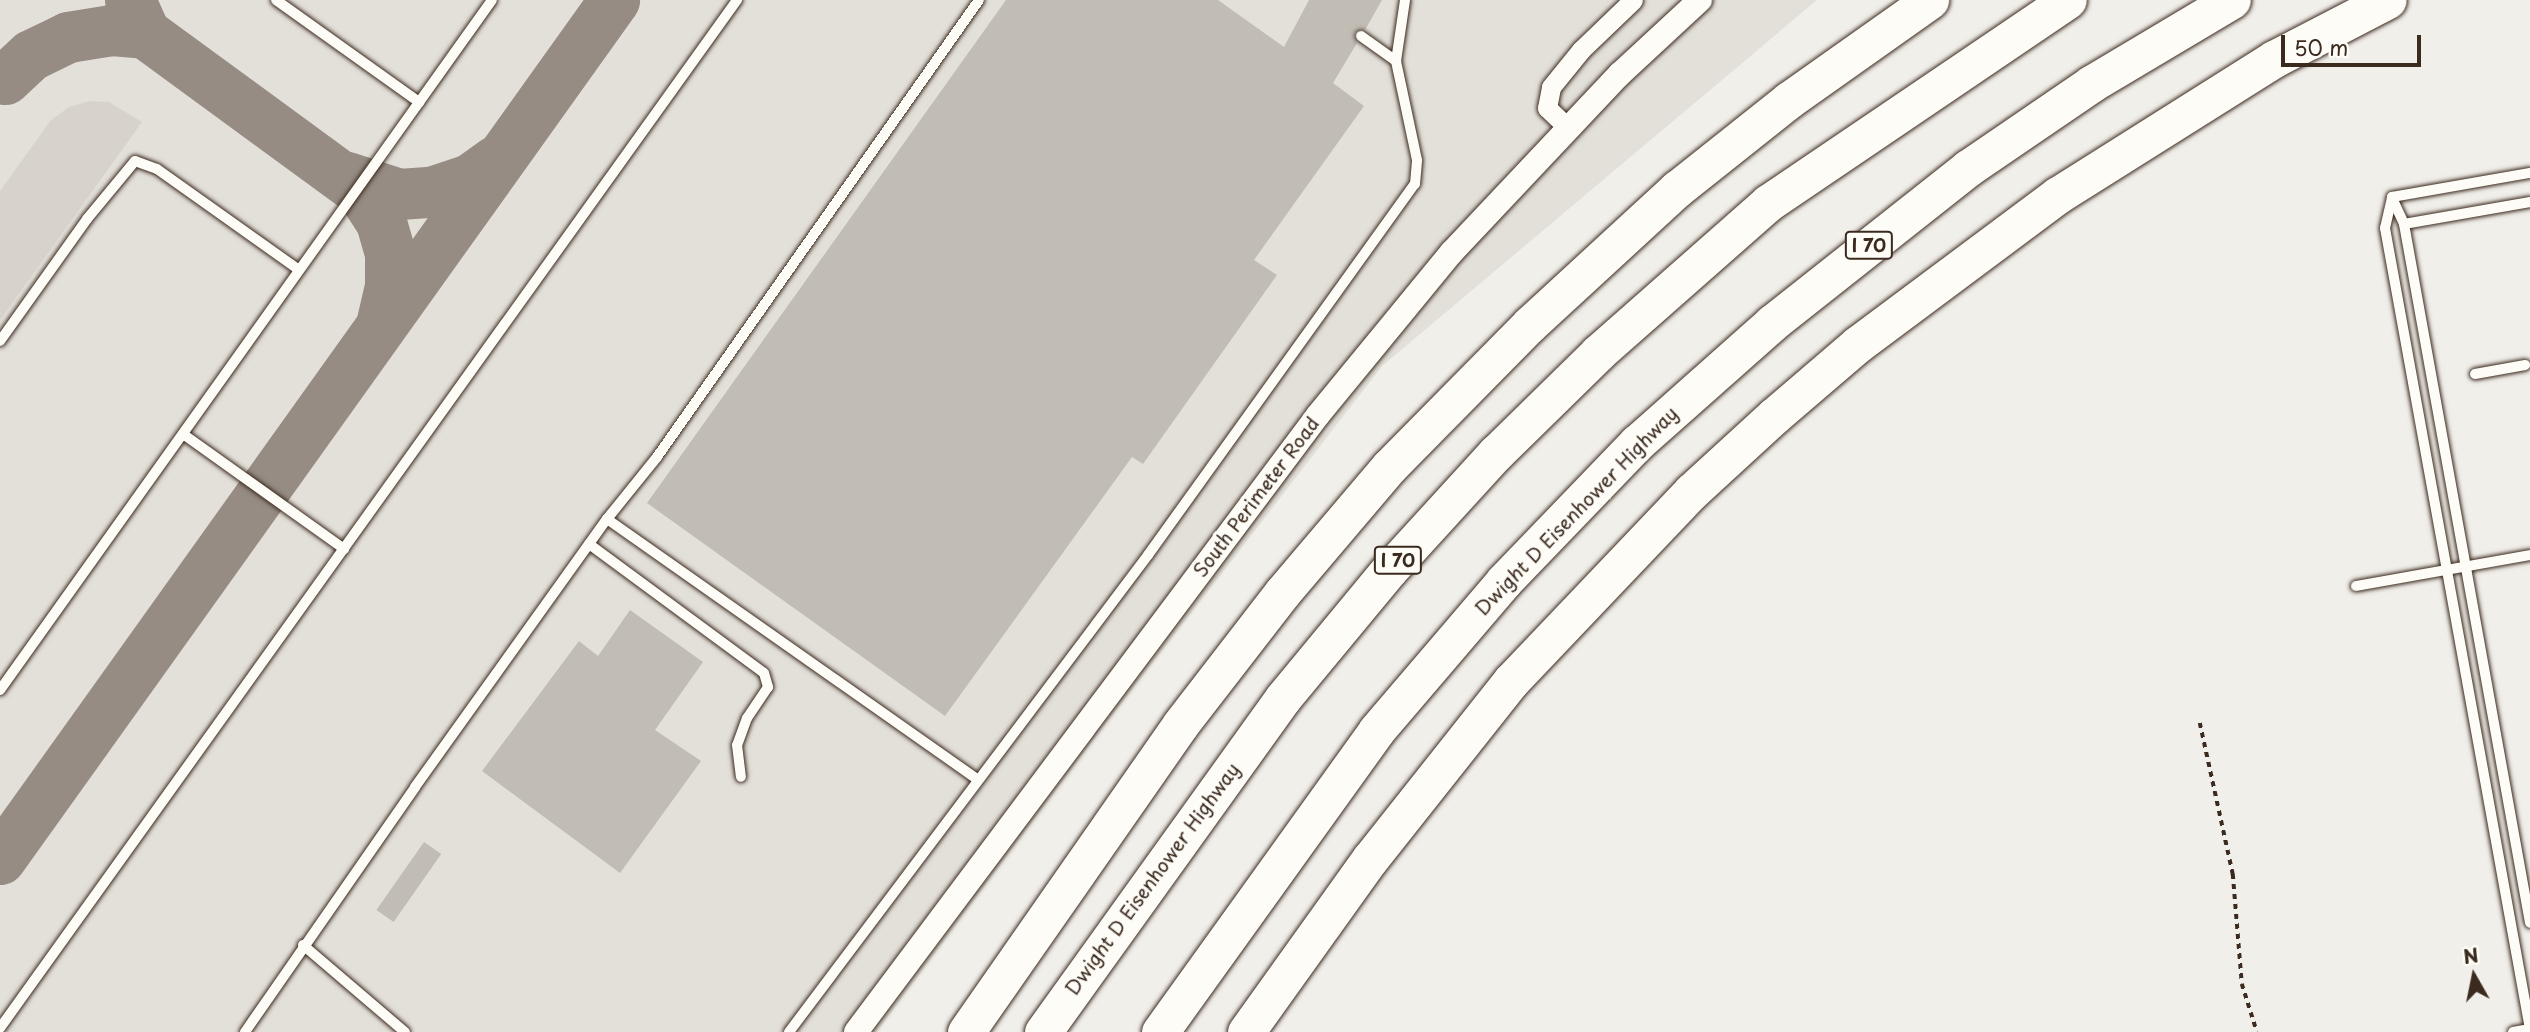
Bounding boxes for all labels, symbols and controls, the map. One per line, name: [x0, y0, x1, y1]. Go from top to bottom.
scale bar: [2285, 21, 2425, 65]
text: 50 m: [2294, 31, 2348, 63]
road number: I 70: [1844, 230, 1894, 260]
street label: Dwight D Eisenhower Highway: [1470, 402, 1682, 620]
street label: South Perimeter Road: [1187, 411, 1325, 583]
road number: I 70: [1374, 546, 1422, 574]
street label: Dwight D Eisenhower Highway: [1060, 758, 1244, 1000]
text: N: [2461, 940, 2480, 970]
north arrow: [2439, 941, 2509, 1011]

